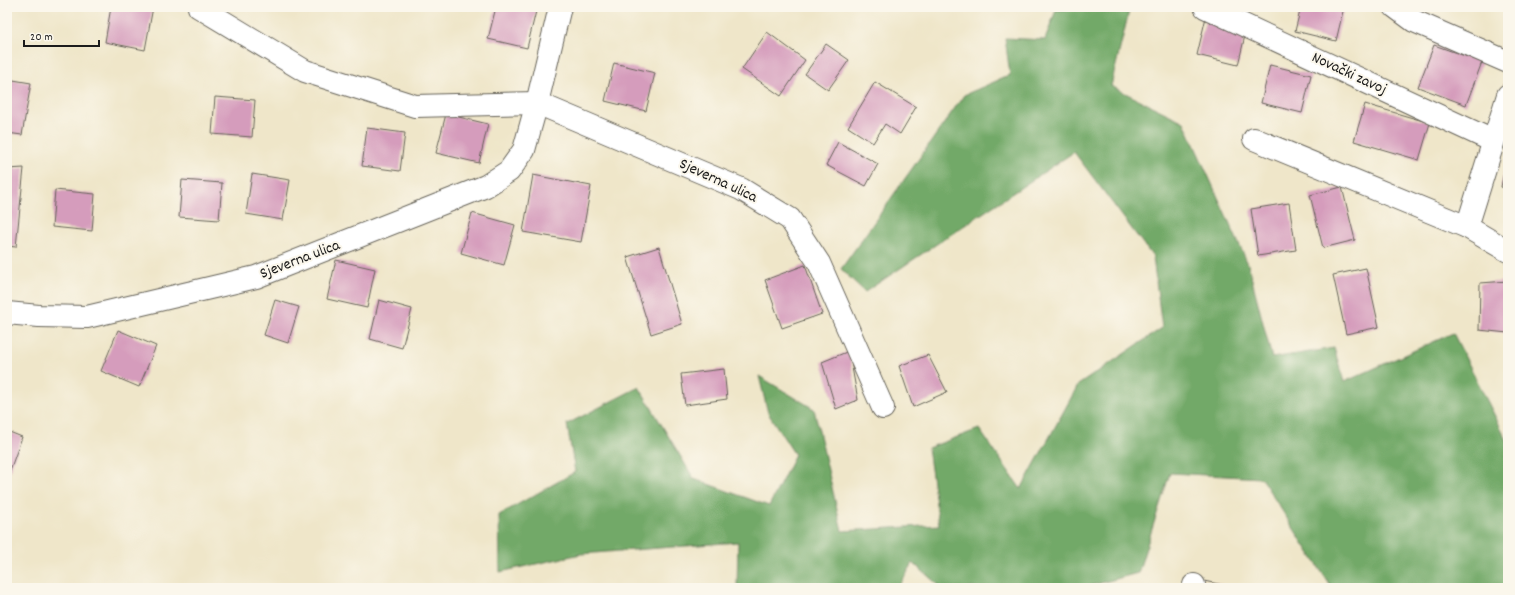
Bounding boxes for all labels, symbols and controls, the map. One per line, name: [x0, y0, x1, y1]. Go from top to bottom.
scale bar: [24, 22, 99, 48]
text: 20 m: [30, 29, 53, 46]
street label: Novački zavoj: [1308, 47, 1390, 101]
street label: Sjeverna ulica: [675, 153, 761, 209]
street label: Sjeverna ulica: [257, 234, 344, 286]

